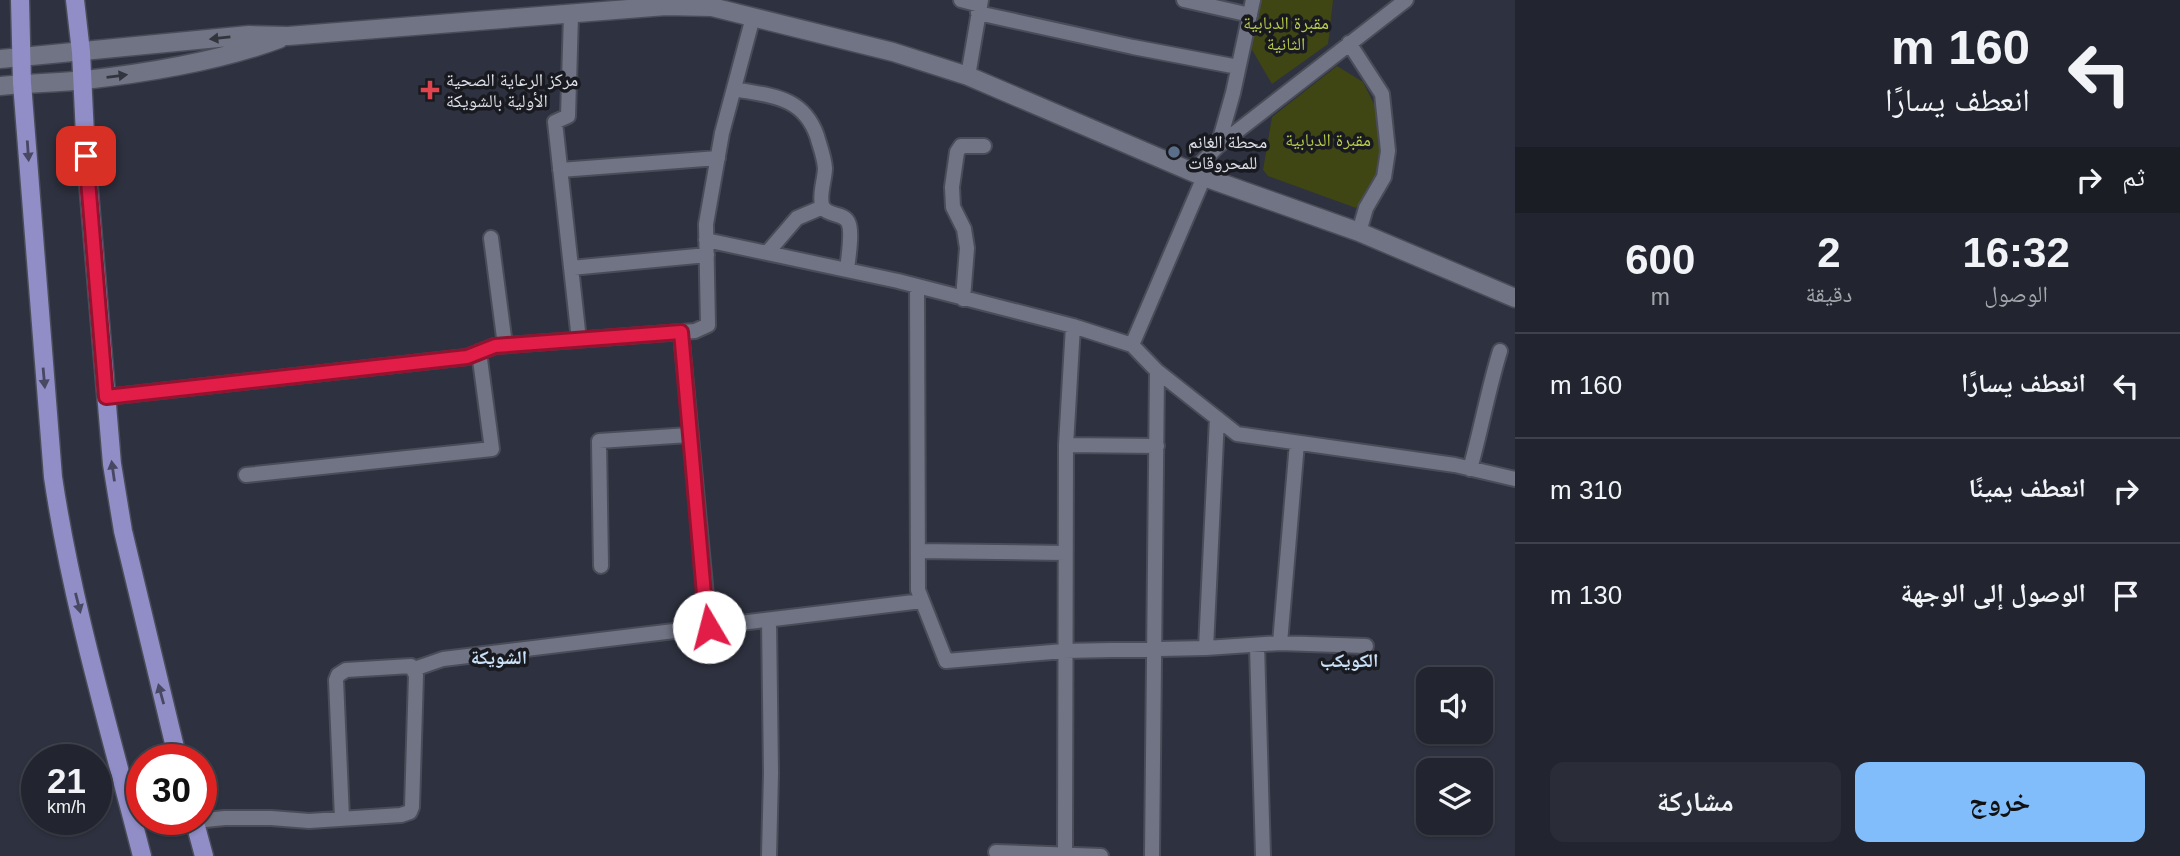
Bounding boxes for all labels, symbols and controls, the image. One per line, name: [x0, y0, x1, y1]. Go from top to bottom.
park label: مقبرة الدبابية الثانية: [1243, 13, 1329, 54]
text: 160 m: [1891, 20, 2030, 74]
icon: left: [2054, 28, 2145, 119]
one-way arrow: [209, 33, 231, 44]
one-way arrow: [106, 70, 128, 81]
place label: مركز الرعاية الصحية الأولية بالشويكة: [446, 70, 578, 112]
marker: مركز الرعاية الصحية الأولية بالشويكة: [420, 80, 440, 100]
text: انعطف يسارًا: [1885, 82, 2030, 118]
pin: [56, 126, 116, 186]
park label: مقبرة الدبابية: [1285, 130, 1371, 151]
place label: محطة الغانم للمحروقات: [1188, 132, 1267, 173]
icon: arrive: [67, 137, 105, 175]
one-way arrow: [22, 141, 33, 163]
marker: محطة الغانم للمحروقات: [1166, 144, 1182, 160]
icon: right: [2070, 161, 2108, 199]
text: ثم: [2122, 162, 2145, 192]
text: 2: [1817, 229, 1841, 276]
text: 16:32: [1962, 229, 2070, 276]
text: 600: [1625, 236, 1695, 283]
text: دقيقة: [1805, 281, 1852, 307]
text: الوصول: [1984, 281, 2048, 307]
text: m: [1651, 284, 1670, 310]
icon: left: [2107, 367, 2145, 405]
one-way arrow: [39, 368, 50, 390]
text: انعطف يسارًا: [1961, 368, 2086, 398]
text: 160 m: [1550, 370, 1622, 400]
one-way arrow: [107, 460, 118, 482]
icon: right: [2107, 472, 2145, 510]
text: انعطف يمينًا: [1969, 473, 2086, 503]
text: 310 m: [1550, 475, 1622, 505]
icon: arrive: [2107, 577, 2145, 615]
text: الوصول إلى الوجهة: [1901, 578, 2086, 608]
text: 130 m: [1550, 580, 1622, 610]
position arrow: [672, 590, 746, 664]
one-way arrow: [73, 592, 84, 614]
district label: الشويكة: [471, 647, 527, 668]
district label: الكويكب: [1320, 650, 1378, 671]
map controls: [1416, 667, 1493, 835]
button: sound: [1416, 667, 1493, 744]
one-way arrow: [155, 682, 166, 704]
speed limit sign: 30: [126, 744, 217, 835]
button: layers: [1416, 758, 1493, 835]
text: 21: [47, 761, 86, 800]
button: مشاركة: [1550, 762, 1841, 842]
button: خروج: [1855, 762, 2145, 842]
text: km/h: [47, 797, 86, 817]

